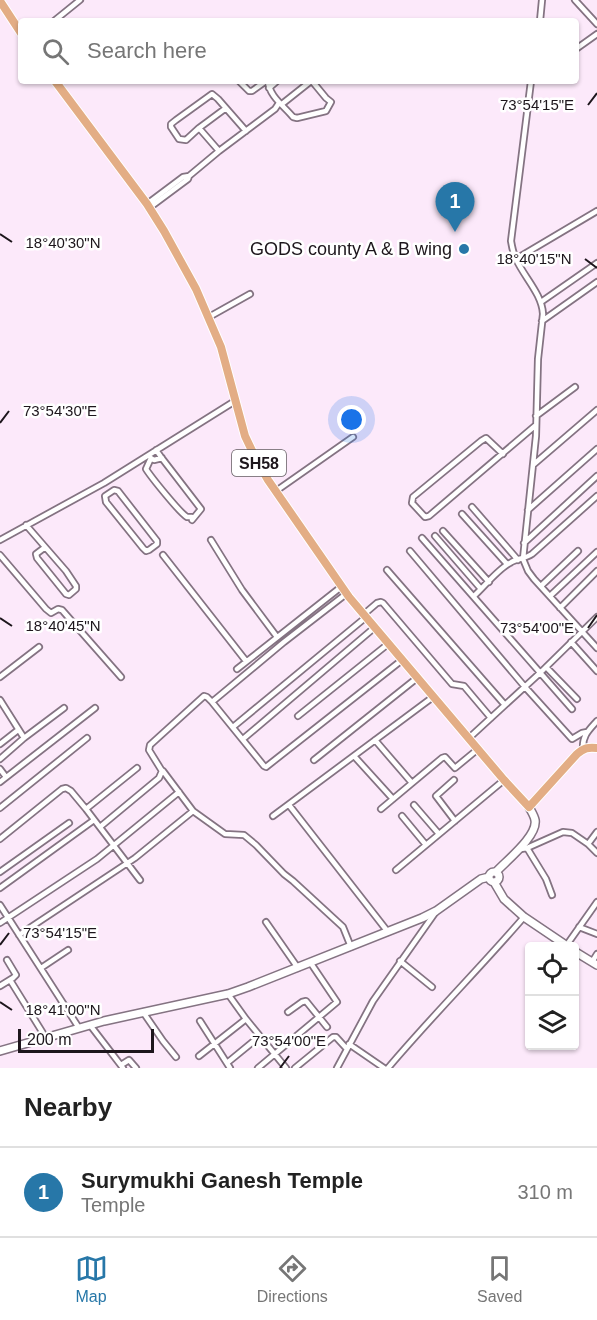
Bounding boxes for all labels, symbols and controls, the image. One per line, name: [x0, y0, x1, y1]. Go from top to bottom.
search box: [18, 18, 579, 84]
icon: search: [39, 35, 72, 68]
text: Search here: [87, 38, 207, 63]
text: 73°54'15"E: [500, 96, 574, 113]
pin: 1: [436, 182, 474, 232]
text: 18°40'30"N: [25, 234, 101, 251]
place label: GODS county A & B wing: [250, 239, 452, 259]
marker: GODS county A & B wing: [457, 242, 471, 256]
text: 18°40'15"N: [496, 250, 572, 267]
text: 73°54'30"E: [23, 402, 97, 419]
your location: [337, 405, 366, 434]
road number: SH58: [232, 450, 286, 476]
text: 18°40'45"N: [25, 617, 101, 634]
text: 73°54'00"E: [500, 619, 574, 636]
text: 73°54'15"E: [23, 924, 97, 941]
map controls: [525, 942, 579, 1050]
button: locate: [525, 942, 579, 996]
button: layers: [525, 996, 579, 1050]
text: 18°41'00"N: [25, 1001, 101, 1018]
scale bar: [18, 1026, 154, 1054]
text: 200 m: [27, 1031, 71, 1048]
text: 73°54'00"E: [252, 1032, 326, 1049]
text: Nearby: [24, 1092, 112, 1122]
text: Surymukhi Ganesh Temple: [81, 1168, 363, 1193]
text: 1: [38, 1181, 49, 1203]
text: 310 m: [517, 1181, 573, 1203]
text: Temple: [81, 1194, 145, 1216]
tab: Map: [75, 1252, 108, 1306]
tab: Directions: [257, 1252, 328, 1306]
tab: Saved: [477, 1252, 522, 1306]

